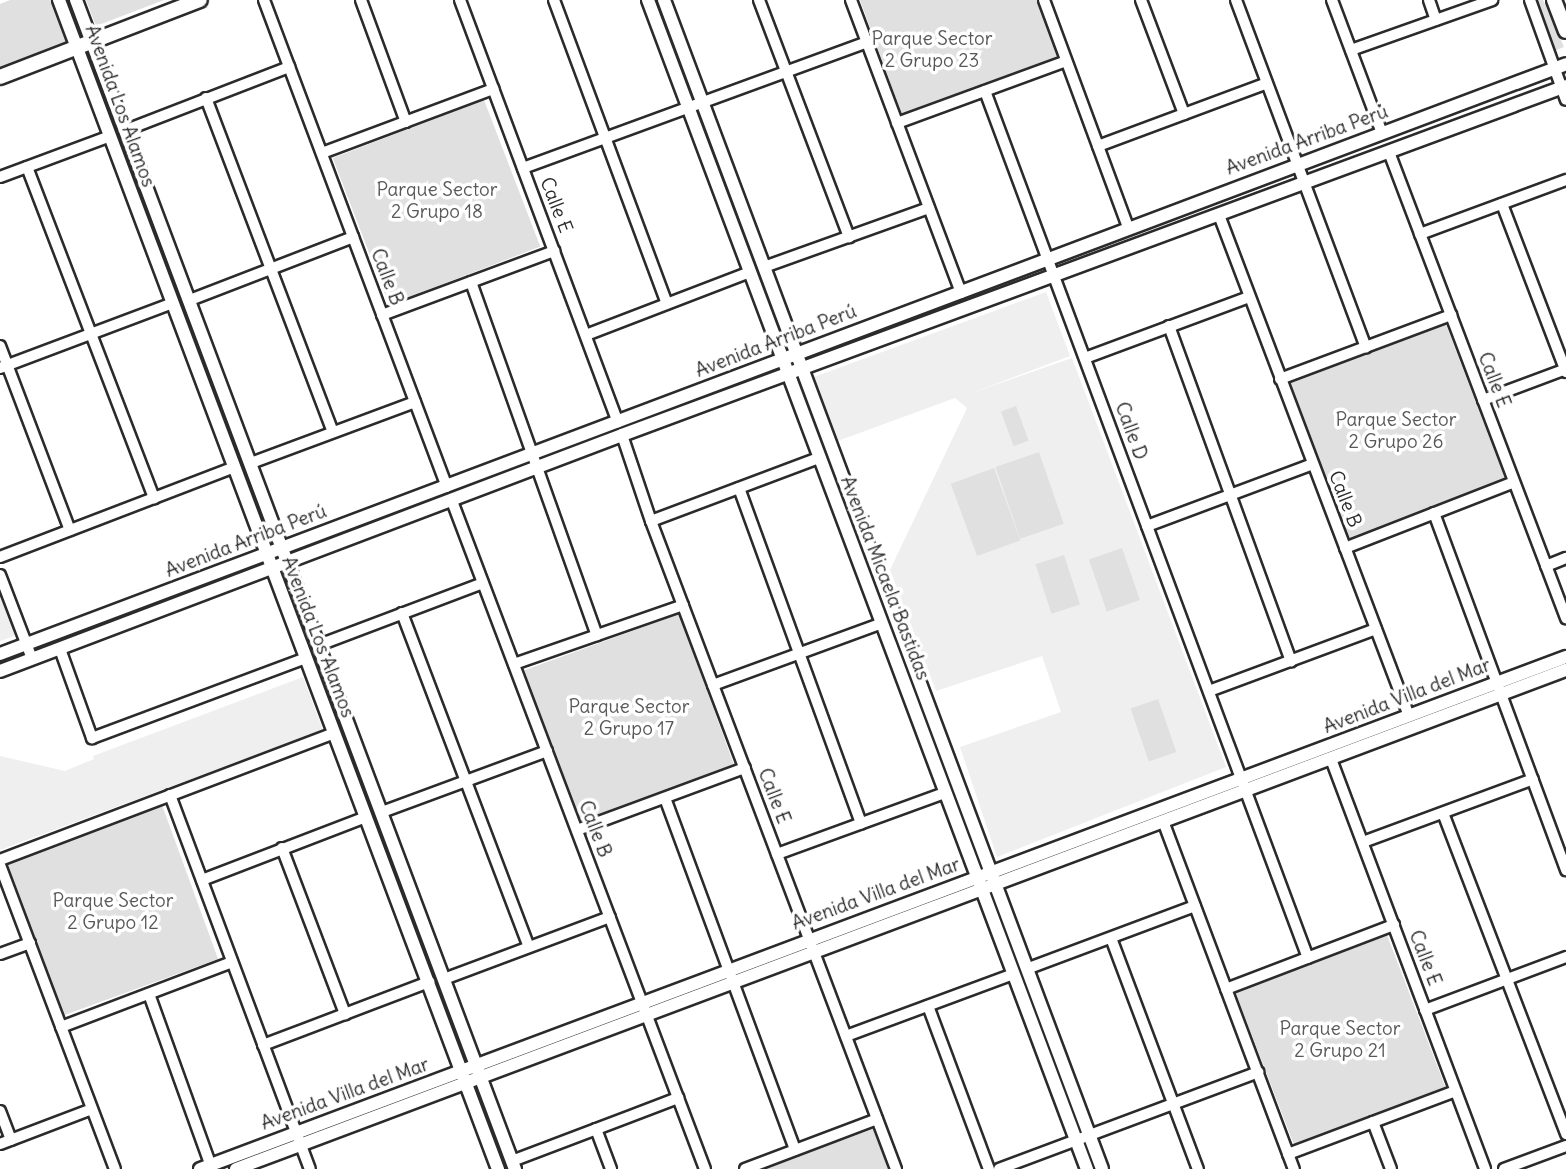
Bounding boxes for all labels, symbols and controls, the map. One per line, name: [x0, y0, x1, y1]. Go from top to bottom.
street label: Avenida Los Alamos: [80, 22, 160, 190]
park label: Parque Sector 2 Grupo 23: [872, 28, 992, 72]
street label: Avenida Arriba Perú: [1223, 100, 1391, 180]
street label: Calle E: [535, 174, 577, 236]
park label: Parque Sector 2 Grupo 18: [377, 179, 497, 223]
street label: Calle B: [366, 245, 408, 309]
street label: Avenida Arriba Perú: [692, 300, 860, 382]
street label: Calle E: [1473, 349, 1515, 411]
street label: Calle D: [1110, 399, 1152, 463]
park label: Parque Sector 2 Grupo 26: [1336, 409, 1456, 453]
street label: Calle B: [1324, 467, 1366, 531]
street label: Avenida Micaela Bastidas: [836, 473, 934, 683]
street label: Avenida Arriba Perú: [162, 500, 330, 582]
street label: Avenida Los Alamos: [277, 553, 359, 721]
street label: Avenida Villa del Mar: [1320, 654, 1494, 738]
park label: Parque Sector 2 Grupo 17: [569, 696, 689, 740]
street label: Calle E: [753, 765, 795, 827]
street label: Calle B: [574, 797, 616, 861]
street label: Avenida Villa del Mar: [789, 853, 963, 935]
park label: Parque Sector 2 Grupo 12: [53, 890, 173, 934]
street label: Calle E: [1404, 927, 1446, 989]
park label: Parque Sector 2 Grupo 21: [1280, 1018, 1400, 1062]
street label: Avenida Villa del Mar: [258, 1053, 432, 1135]

